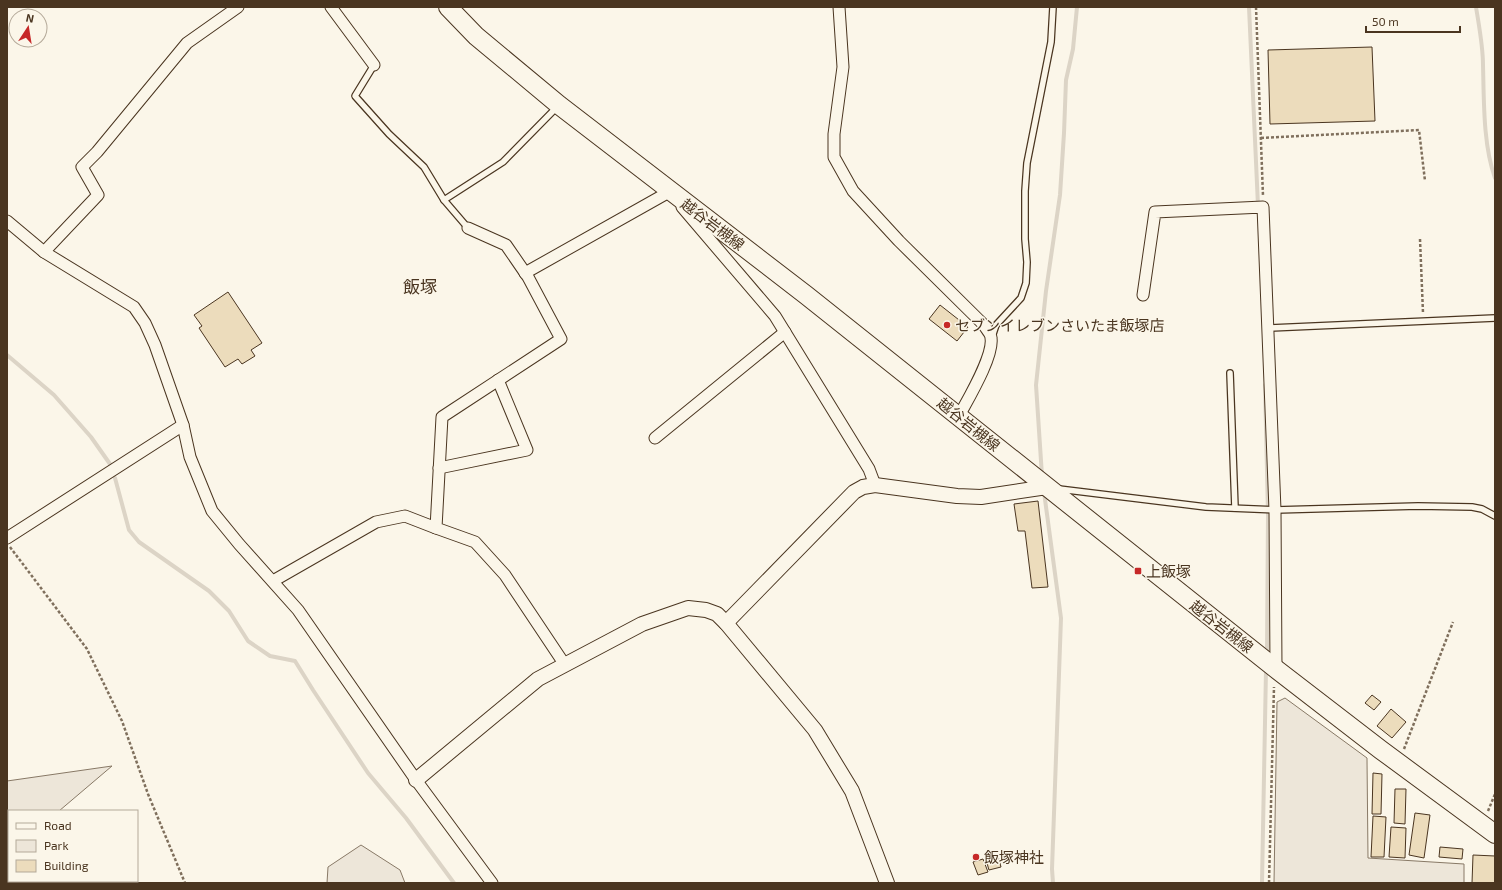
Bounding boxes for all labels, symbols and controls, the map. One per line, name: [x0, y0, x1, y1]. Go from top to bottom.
north arrow: [8, 8, 48, 48]
scale bar: [1366, 8, 1460, 34]
text: N: [25, 11, 35, 25]
text: 50 m: [1372, 14, 1399, 28]
street label: 越谷岩槻線: [677, 194, 748, 254]
district label: 飯塚: [403, 276, 437, 296]
place label: セブンイレブンさいたま飯塚店: [955, 316, 1165, 334]
marker: セブンイレブンさいたま飯塚店: [942, 320, 952, 330]
street label: 越谷岩槻線: [933, 393, 1004, 455]
place label: 上飯塚: [1146, 562, 1191, 580]
marker: 上飯塚: [1133, 566, 1143, 576]
street label: 越谷岩槻線: [1186, 595, 1257, 656]
legend: [8, 810, 138, 882]
text: Road: [44, 818, 72, 832]
text: Park: [44, 838, 69, 852]
place label: 飯塚神社: [984, 848, 1044, 866]
marker: 飯塚神社: [971, 852, 981, 862]
text: Building: [44, 858, 89, 872]

